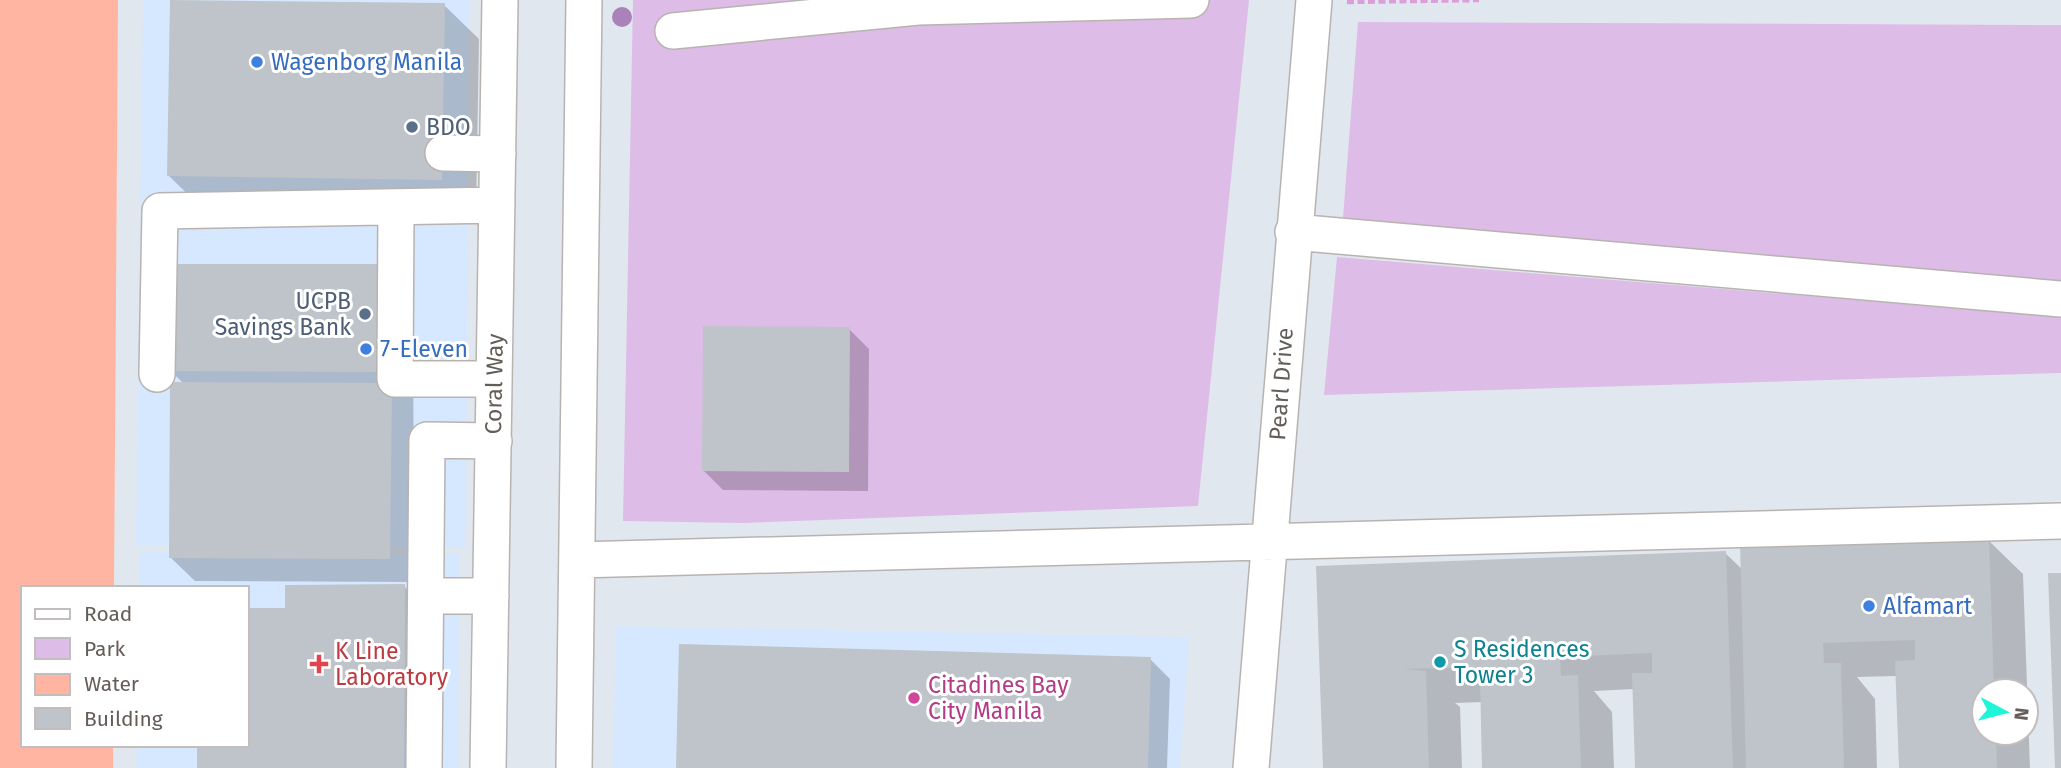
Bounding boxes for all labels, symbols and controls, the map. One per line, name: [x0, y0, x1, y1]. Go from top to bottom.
place label: Wagenborg Manila: [271, 48, 462, 76]
marker: Wagenborg Manila: [249, 54, 265, 70]
place label: BDO: [426, 113, 471, 141]
marker: BDO: [404, 119, 420, 135]
place label: UCPB Savings Bank: [215, 287, 351, 341]
marker: UCPB Savings Bank: [357, 306, 373, 322]
street label: Pearl Drive: [1263, 327, 1299, 441]
street label: Coral Way: [479, 333, 509, 435]
place label: 7-Eleven: [380, 335, 468, 363]
marker: 7-Eleven: [358, 341, 374, 357]
legend: [21, 586, 248, 747]
place label: Alfamart: [1883, 592, 1973, 620]
marker: Alfamart: [1861, 598, 1877, 614]
text: Road: [84, 601, 132, 627]
place label: S Residences Tower 3: [1454, 635, 1590, 689]
text: Park: [84, 636, 126, 662]
place label: K Line Laboratory: [335, 637, 449, 691]
marker: K Line Laboratory: [309, 654, 329, 674]
marker: S Residences Tower 3: [1432, 654, 1448, 670]
text: Water: [84, 671, 139, 697]
place label: Citadines Bay City Manila: [928, 671, 1069, 725]
north arrow: [1970, 677, 2040, 747]
marker: Citadines Bay City Manila: [906, 690, 922, 706]
text: Building: [84, 706, 163, 732]
text: N: [2009, 706, 2034, 722]

